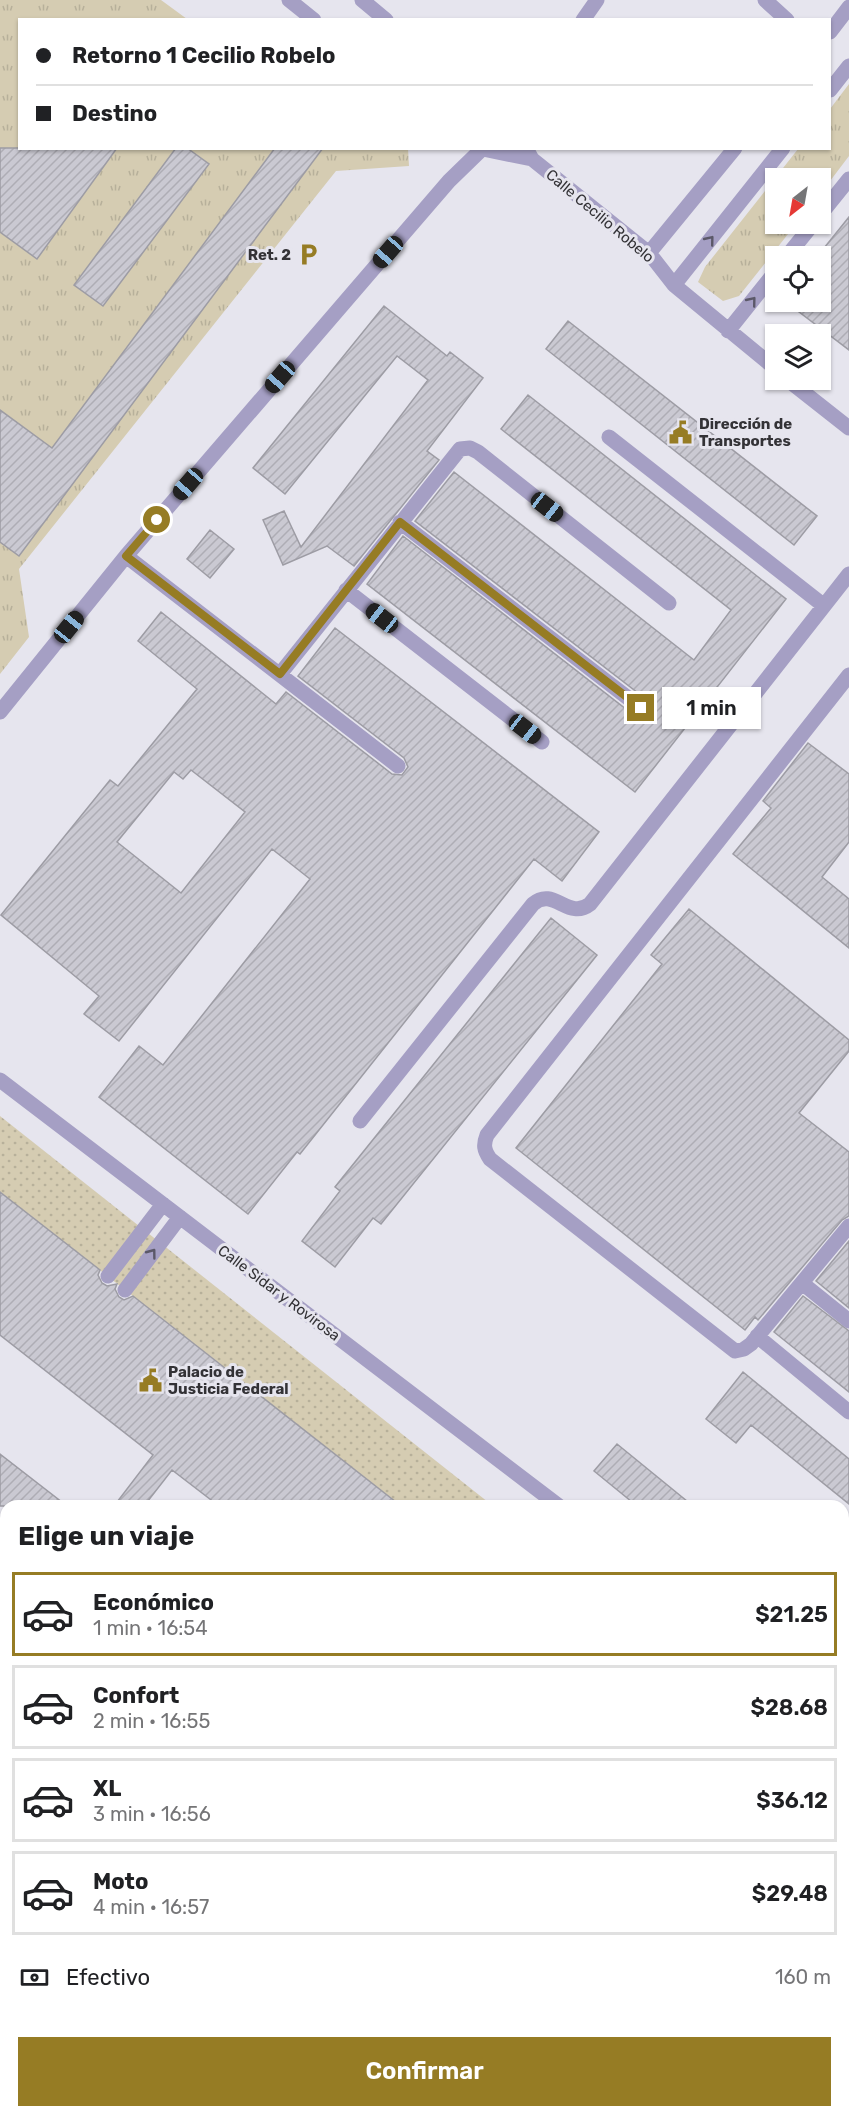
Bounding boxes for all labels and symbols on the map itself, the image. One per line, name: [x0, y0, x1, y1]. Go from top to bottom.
street label: Calle Cecilio Robelo: [542, 166, 658, 266]
north arrow: [765, 168, 831, 234]
car: [369, 233, 407, 271]
one-way arrow: [703, 235, 714, 246]
parking icon: Ret. 2: [296, 242, 322, 268]
place label: Ret. 2: [248, 246, 291, 264]
one-way arrow: [744, 297, 755, 308]
car: [261, 358, 299, 396]
place label: Dirección de Transportes: [699, 415, 792, 450]
public building icon: Dirección de Transportes: [668, 420, 694, 446]
car: [169, 465, 207, 503]
car: [527, 489, 567, 525]
route start: [143, 506, 170, 533]
car: [362, 600, 402, 636]
car: [51, 607, 87, 647]
callout: 1 min: [662, 687, 761, 729]
route end: [627, 694, 654, 721]
car: [505, 711, 545, 747]
street label: Calle Sidar y Rovirosa: [214, 1241, 344, 1345]
one-way arrow: [145, 1249, 156, 1260]
place label: Palacio de Justicia Federal: [168, 1363, 289, 1398]
public building icon: Palacio de Justicia Federal: [137, 1368, 163, 1394]

